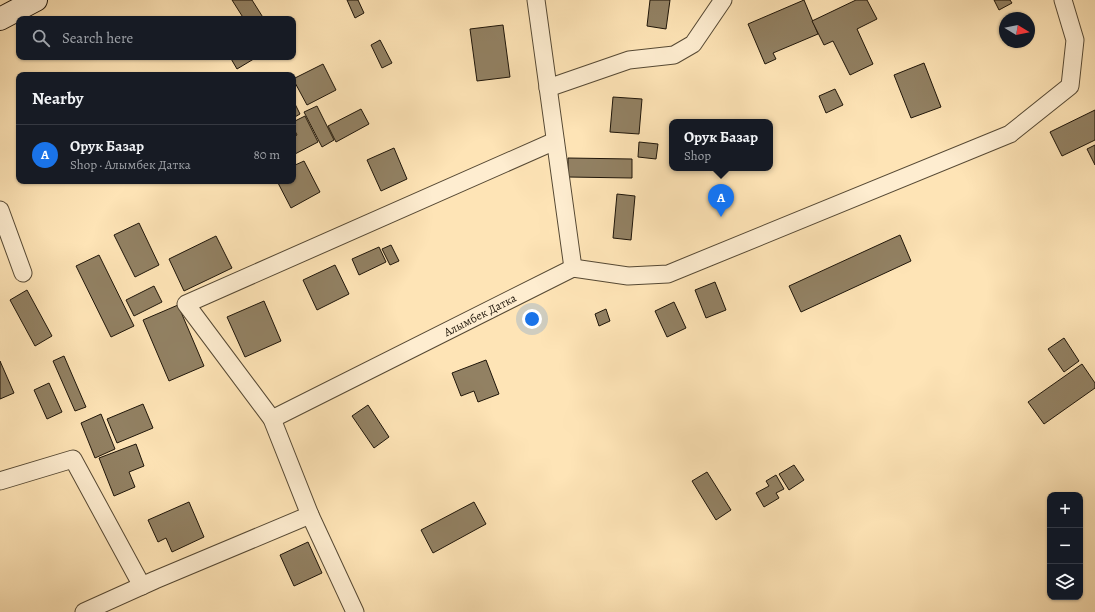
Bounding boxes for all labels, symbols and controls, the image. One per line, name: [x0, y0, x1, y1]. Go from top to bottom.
north arrow: [999, 12, 1035, 48]
search box: [16, 16, 296, 60]
icon: search: [30, 27, 52, 49]
text: Search here: [62, 28, 133, 48]
text: Nearby: [32, 87, 83, 110]
popup: [669, 119, 773, 171]
text: Орук Базар: [684, 127, 758, 147]
text: Орук Базар: [70, 136, 144, 156]
text: A: [41, 146, 49, 163]
text: 80 m: [253, 146, 280, 163]
text: Shop: [684, 147, 711, 164]
text: Shop · Алымбек Датка: [70, 156, 191, 173]
pin: A: [708, 184, 734, 217]
street label: Алымбек Датка: [440, 290, 519, 341]
your location: [522, 309, 542, 329]
map controls: [1047, 492, 1083, 600]
button: +: [1047, 492, 1083, 528]
button: −: [1047, 528, 1083, 564]
button: layers: [1047, 564, 1083, 600]

